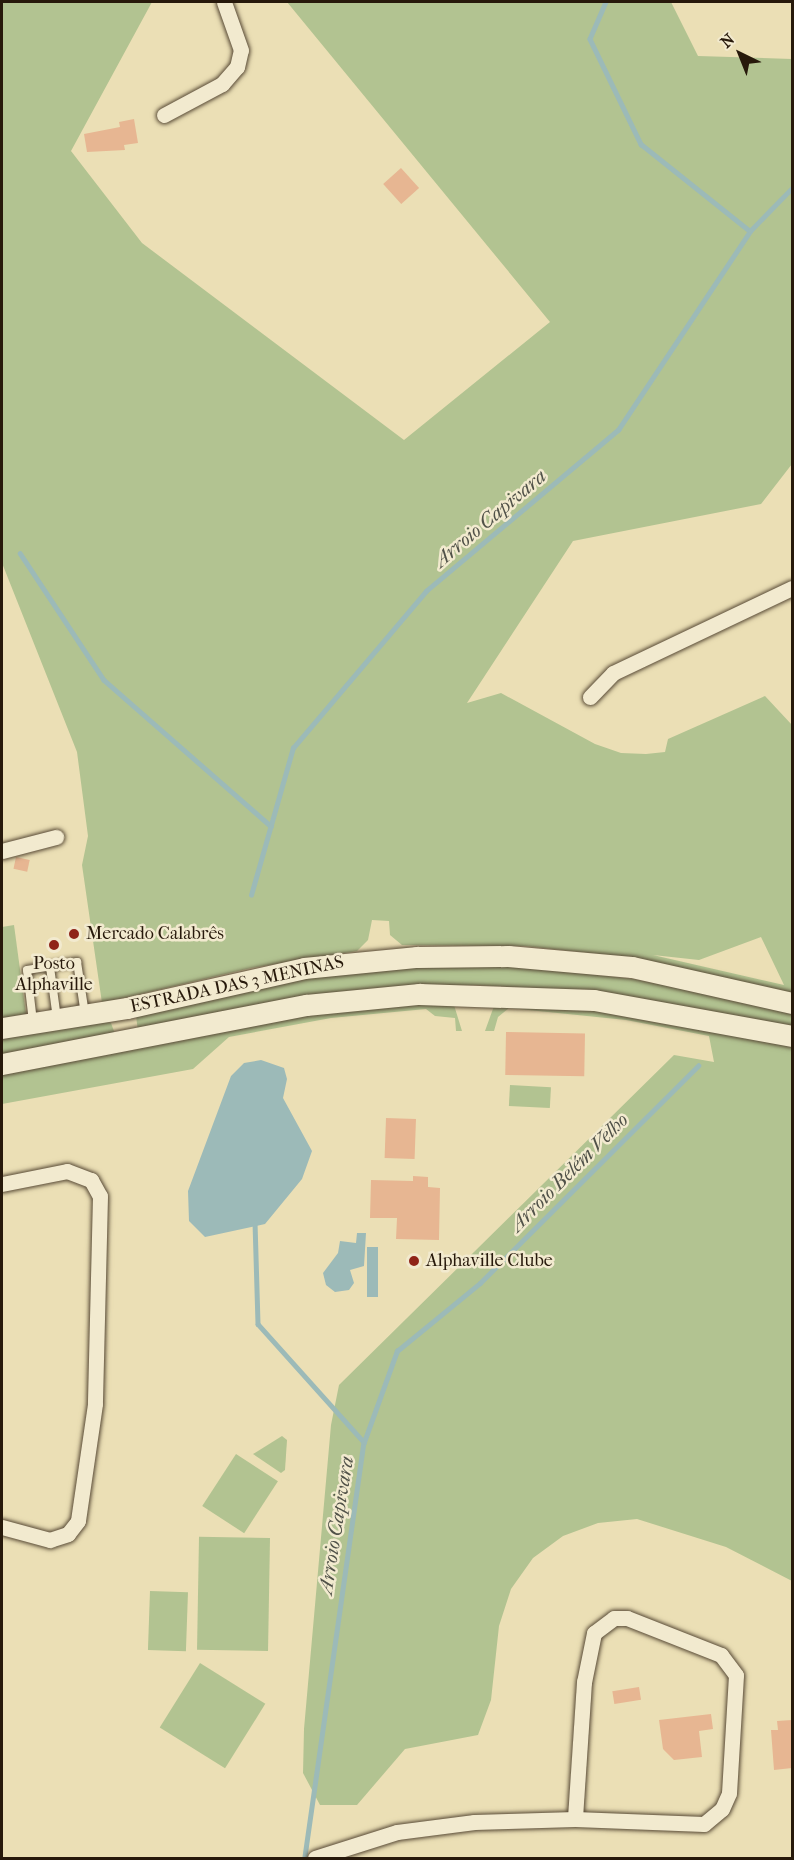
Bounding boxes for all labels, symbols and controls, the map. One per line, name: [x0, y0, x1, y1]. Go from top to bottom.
north arrow: [710, 24, 770, 84]
text: N: [716, 29, 738, 52]
water label: Arroio Capivara: [429, 464, 551, 572]
place label: Mercado Calabrês: [86, 923, 224, 945]
marker: Mercado Calabrês: [67, 927, 81, 941]
marker: Posto Alphaville: [47, 938, 61, 952]
street label: ESTRADA DAS 3 MENINAS: [128, 952, 346, 1018]
place label: Posto Alphaville: [15, 954, 93, 996]
water label: Arroio Belém Velho: [505, 1108, 633, 1236]
place label: Alphaville Clube: [426, 1250, 553, 1272]
marker: Alphaville Clube: [407, 1254, 421, 1268]
water label: Arroio Capivara: [313, 1454, 359, 1596]

